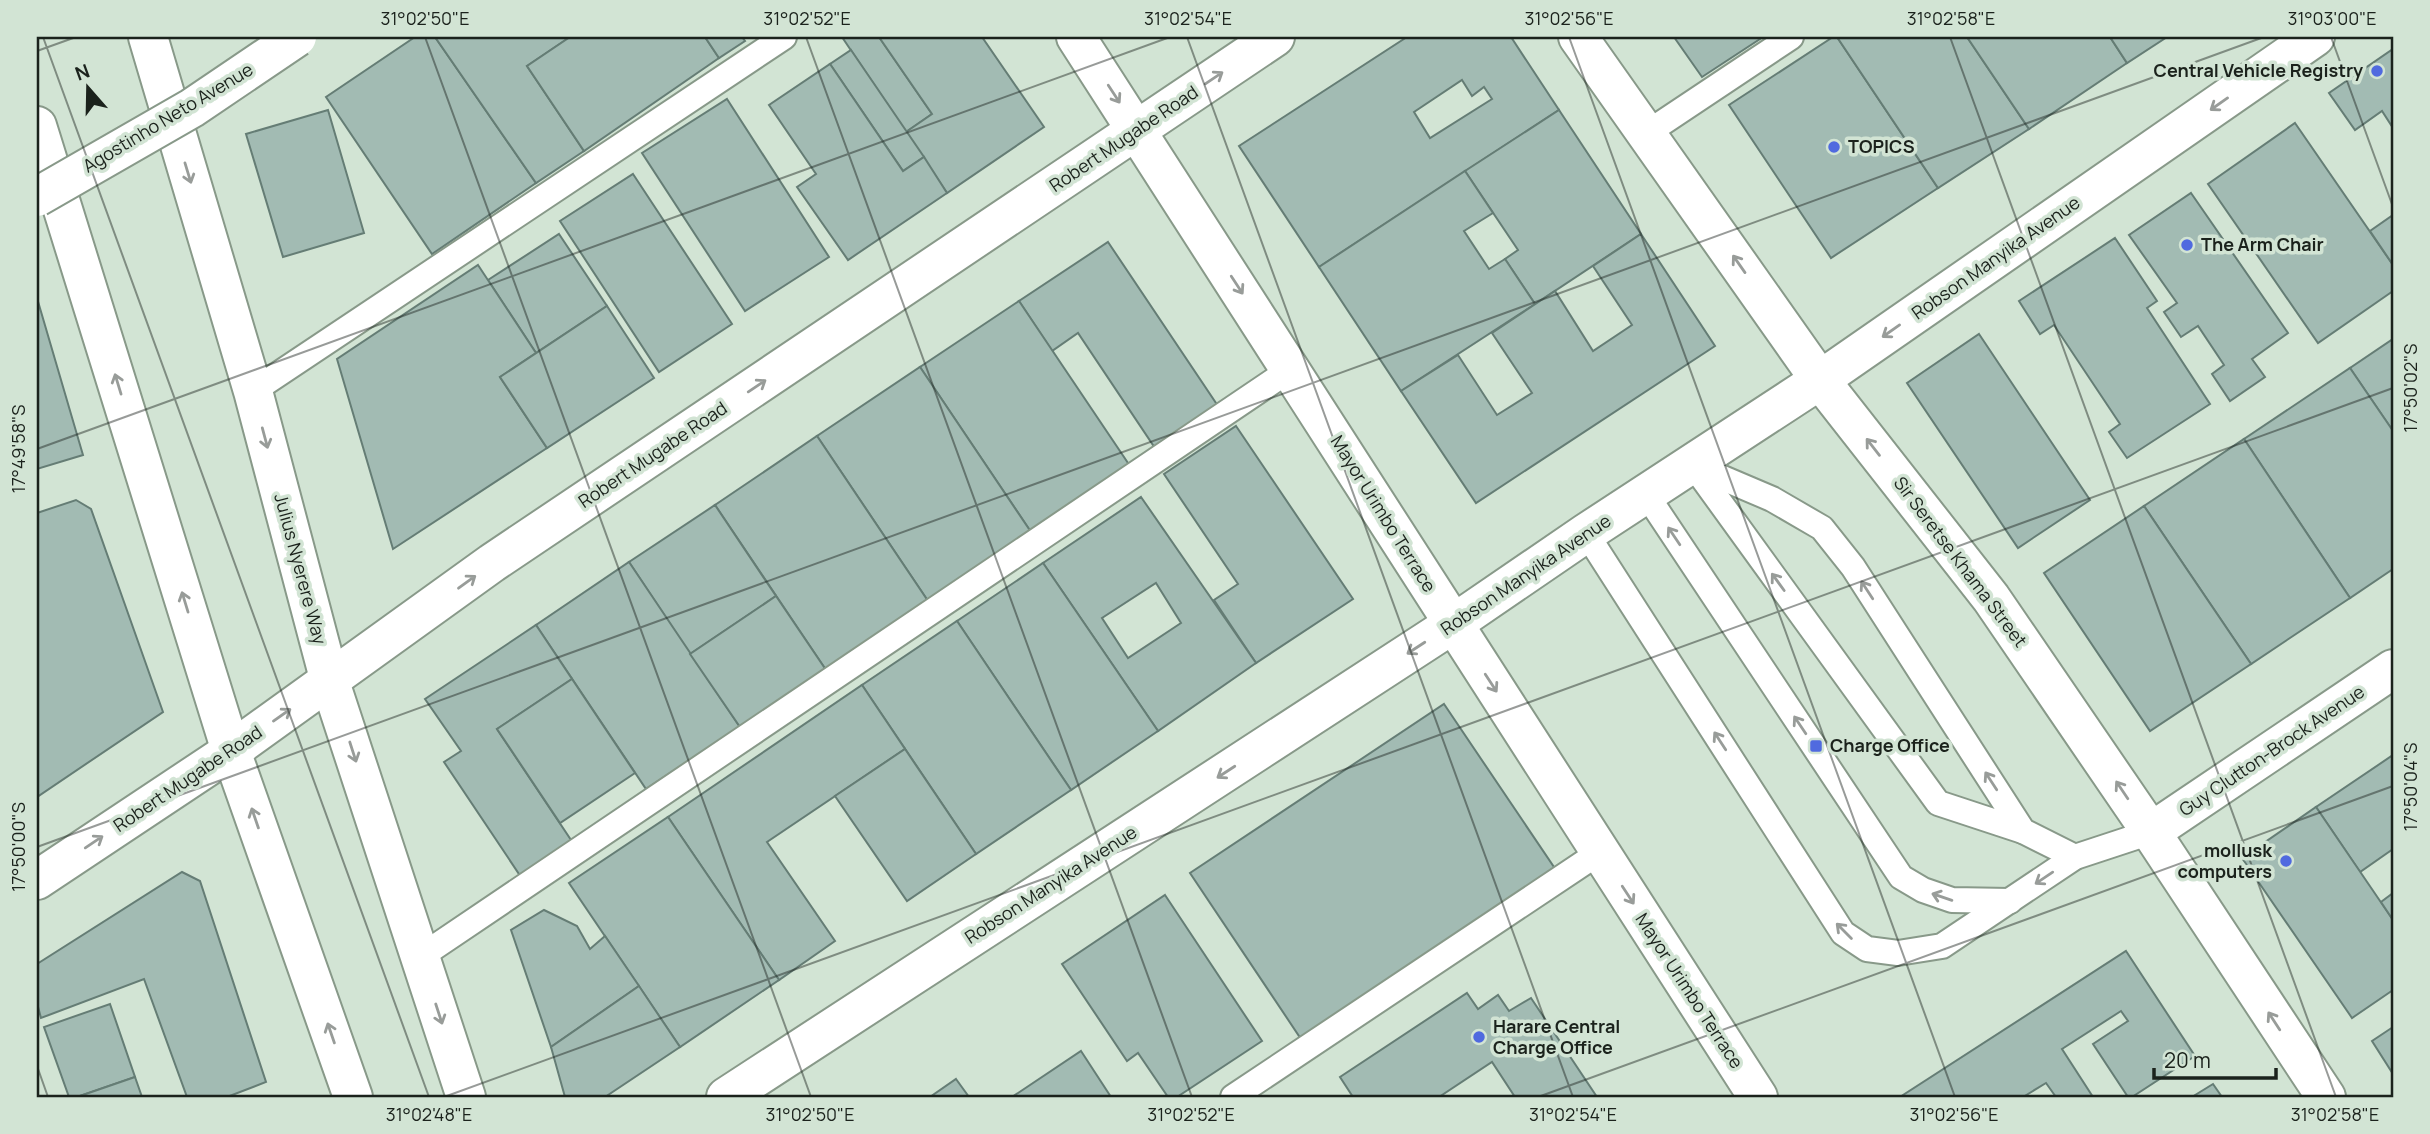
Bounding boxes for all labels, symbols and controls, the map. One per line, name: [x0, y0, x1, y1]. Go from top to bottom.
text: 31°02'50"E: [381, 6, 469, 30]
text: 31°02'52"E: [763, 6, 851, 30]
text: 31°02'54"E: [1144, 6, 1232, 30]
text: 31°02'56"E: [1524, 6, 1614, 30]
text: 31°02'58"E: [1907, 6, 1995, 30]
text: 31°03'00"E: [2287, 6, 2377, 30]
north arrow: [52, 52, 122, 122]
place label: Central Vehicle Registry: [2154, 58, 2363, 82]
street label: Agostinho Neto Avenue: [79, 59, 257, 177]
marker: Central Vehicle Registry: [2369, 63, 2385, 79]
one-way arrow: [1204, 71, 1223, 85]
street label: Robert Mugabe Road: [1044, 79, 1202, 197]
one-way arrow: [1106, 84, 1121, 103]
one-way arrow: [2209, 97, 2229, 111]
place label: TOPICS: [1848, 134, 1915, 158]
marker: TOPICS: [1826, 139, 1842, 155]
one-way arrow: [182, 162, 195, 184]
street label: Robson Manyika Avenue: [1907, 190, 2084, 324]
place label: The Arm Chair: [2201, 232, 2324, 256]
marker: The Arm Chair: [2179, 237, 2195, 253]
one-way arrow: [1732, 255, 1746, 274]
one-way arrow: [1230, 275, 1244, 294]
one-way arrow: [1882, 324, 1901, 338]
text: 17°50'02"S: [2398, 344, 2422, 432]
one-way arrow: [110, 374, 123, 396]
one-way arrow: [746, 378, 766, 392]
street label: Robert Mugabe Road: [573, 395, 731, 513]
text: 17°49'58"S: [6, 405, 30, 493]
one-way arrow: [260, 427, 273, 449]
street label: Mayor Urimbo Terrace: [1326, 431, 1442, 596]
one-way arrow: [1865, 439, 1880, 457]
street label: Sir Seretse Khama Street: [1889, 471, 2033, 652]
street label: Julius Nyerere Way: [269, 491, 333, 647]
street label: Robson Manyika Avenue: [1436, 508, 1615, 640]
one-way arrow: [1667, 527, 1681, 546]
one-way arrow: [1771, 573, 1785, 592]
one-way arrow: [457, 574, 476, 589]
one-way arrow: [1860, 581, 1875, 600]
one-way arrow: [178, 591, 191, 613]
one-way arrow: [1407, 641, 1427, 655]
one-way arrow: [1484, 673, 1498, 693]
street label: Guy Clutton-Brock Avenue: [2174, 679, 2369, 821]
one-way arrow: [272, 708, 291, 722]
one-way arrow: [1793, 716, 1807, 736]
street label: Robert Mugabe Road: [108, 719, 266, 837]
one-way arrow: [1712, 732, 1726, 752]
place label: Charge Office: [1830, 733, 1950, 757]
marker: Charge Office: [1808, 738, 1824, 754]
one-way arrow: [348, 740, 360, 762]
text: 17°50'04"S: [2398, 743, 2422, 831]
one-way arrow: [1216, 765, 1236, 779]
one-way arrow: [1984, 772, 1998, 791]
one-way arrow: [2115, 781, 2129, 800]
text: 17°50'00"S: [6, 802, 30, 892]
one-way arrow: [248, 808, 260, 830]
street label: Robson Manyika Avenue: [960, 820, 1141, 949]
one-way arrow: [83, 835, 103, 849]
place label: mollusk computers: [2178, 838, 2273, 883]
marker: mollusk computers: [2278, 853, 2294, 869]
one-way arrow: [2035, 871, 2054, 885]
one-way arrow: [1620, 885, 1635, 904]
one-way arrow: [1932, 889, 1954, 902]
street label: Mayor Urimbo Terrace: [1631, 908, 1749, 1073]
one-way arrow: [1836, 922, 1853, 939]
one-way arrow: [434, 1003, 446, 1025]
one-way arrow: [2266, 1011, 2280, 1031]
place label: Harare Central Charge Office: [1493, 1014, 1620, 1059]
one-way arrow: [323, 1022, 336, 1044]
marker: Harare Central Charge Office: [1471, 1029, 1487, 1045]
scale bar: [2154, 1036, 2276, 1080]
text: 20 m: [2164, 1046, 2211, 1074]
text: 31°02'48"E: [386, 1102, 472, 1126]
text: 31°02'50"E: [766, 1102, 854, 1126]
text: 31°02'52"E: [1147, 1102, 1235, 1126]
text: 31°02'54"E: [1529, 1102, 1617, 1126]
text: 31°02'56"E: [1909, 1102, 1999, 1126]
text: 31°02'58"E: [2291, 1102, 2379, 1126]

